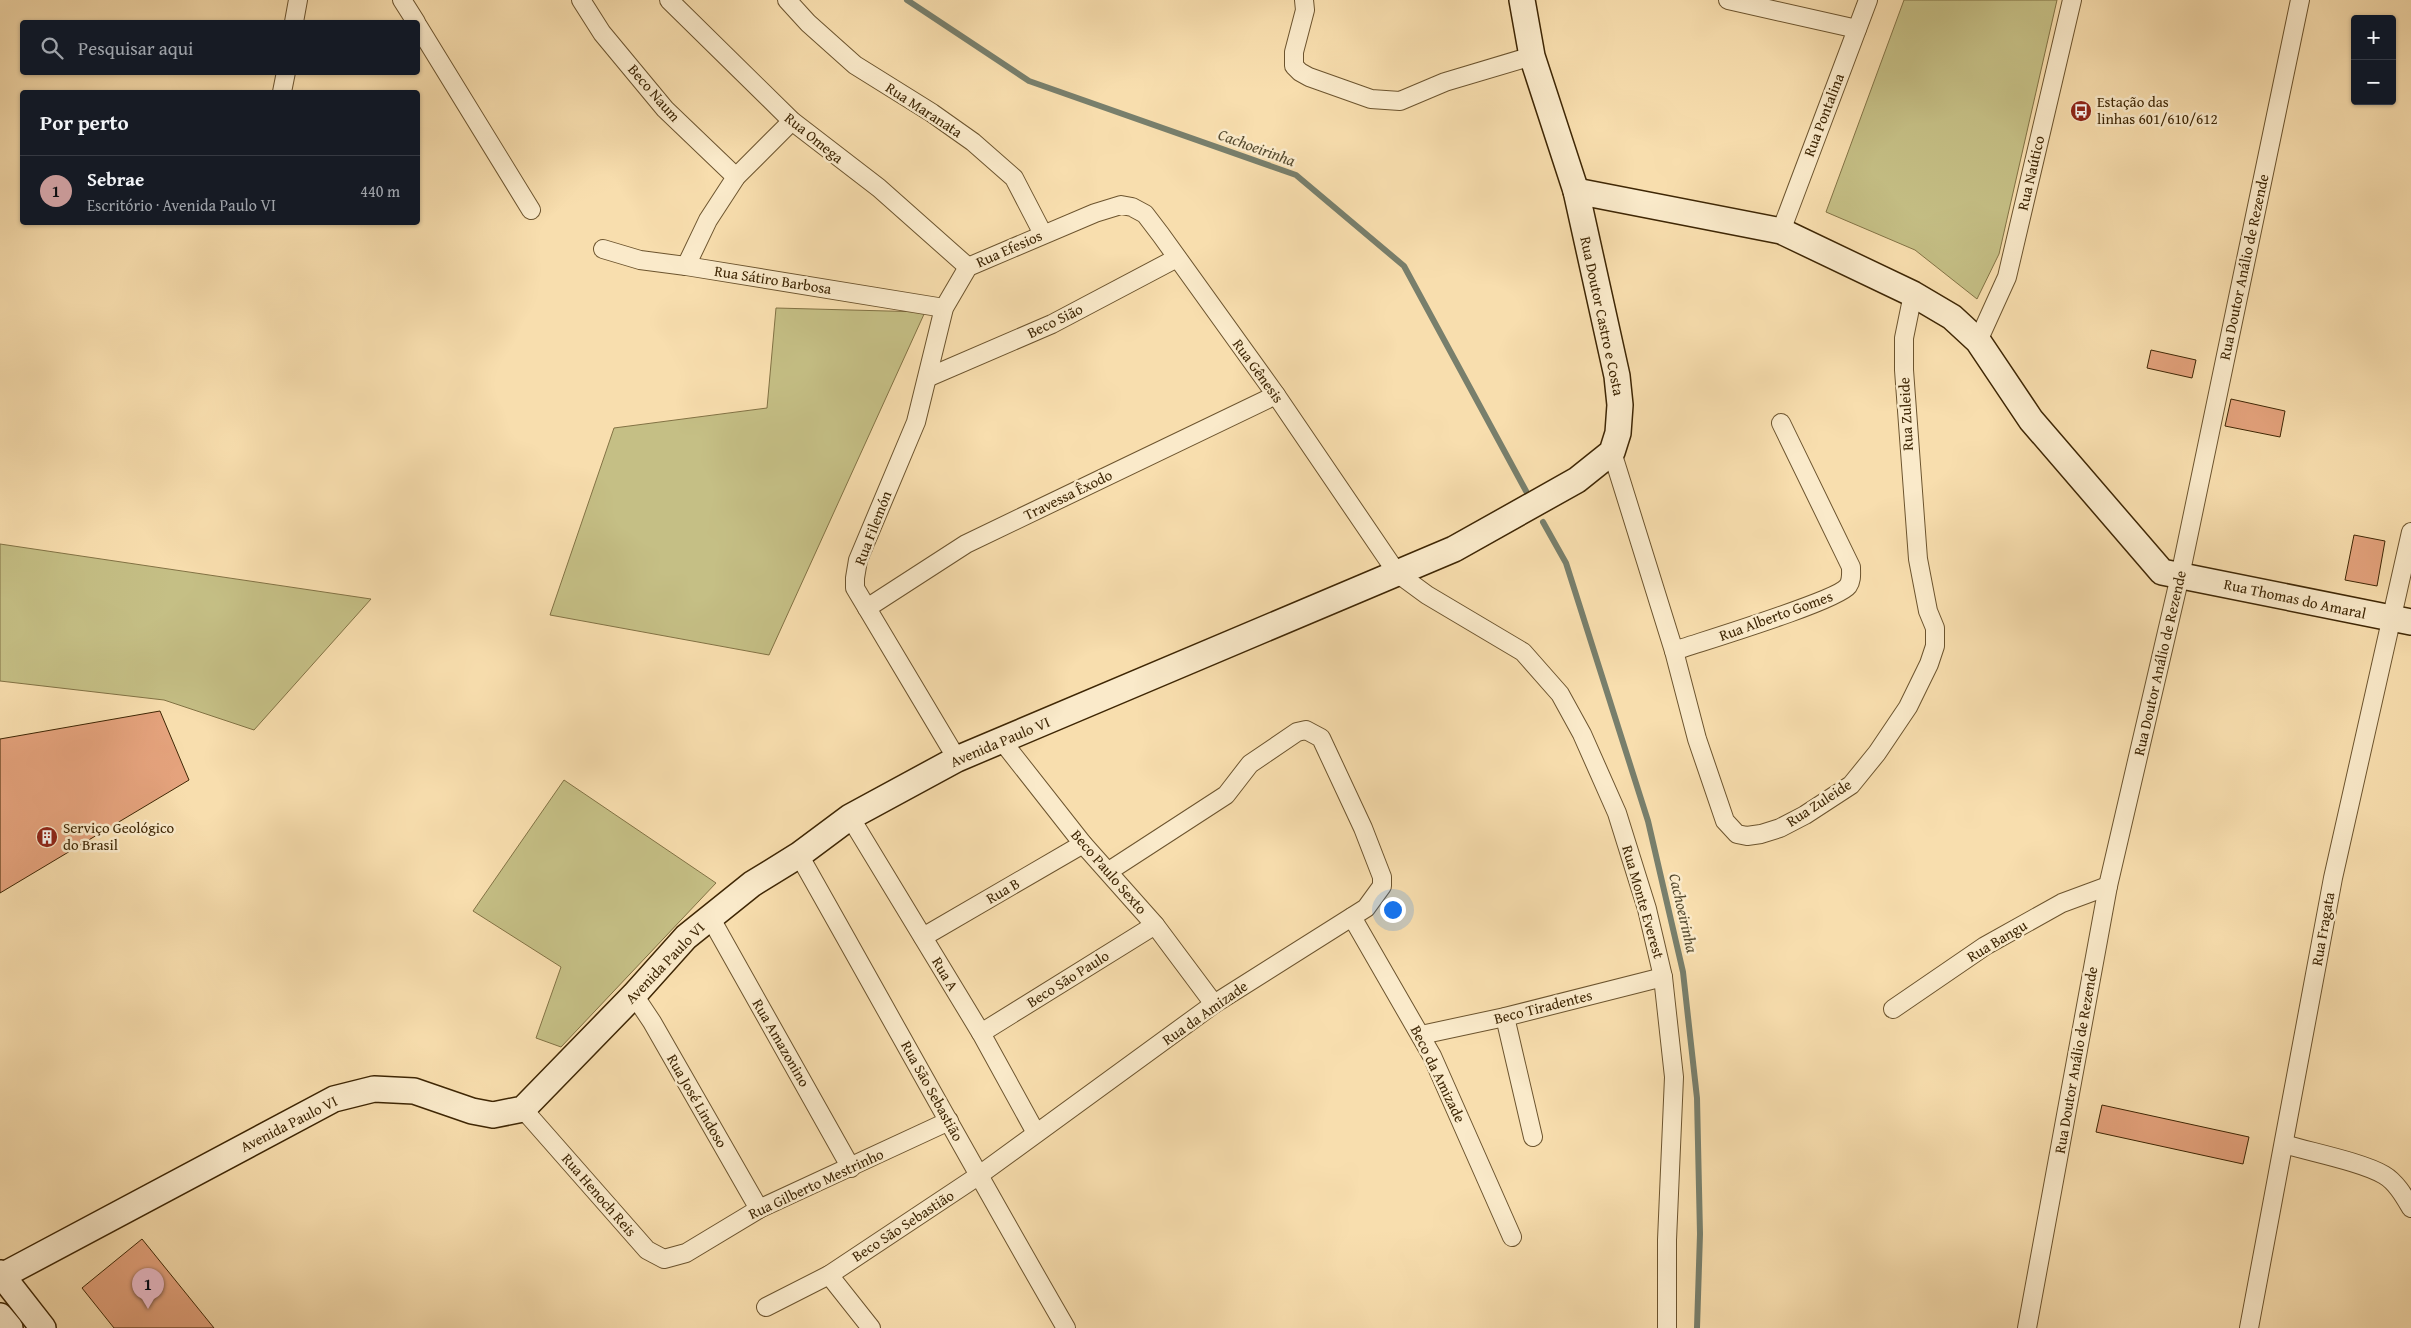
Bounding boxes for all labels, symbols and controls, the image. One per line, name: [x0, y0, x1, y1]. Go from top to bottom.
map controls: [2351, 15, 2396, 105]
button: +: [2351, 15, 2396, 60]
search box: [20, 20, 420, 75]
icon: search: [38, 34, 66, 62]
text: Pesquisar aqui: [78, 34, 193, 62]
street label: Beco Naum: [623, 59, 686, 127]
button: −: [2351, 60, 2396, 105]
street label: Rua Pontalina: [1798, 70, 1849, 159]
street label: Rua Maranata: [882, 77, 967, 142]
place label: Estação das linhas 601/610/612: [2097, 91, 2218, 129]
bus stop icon: Estação das linhas 601/610/612: [2069, 99, 2093, 123]
text: Por perto: [40, 107, 129, 138]
street label: Rua Omega: [780, 107, 848, 168]
water label: Cachoeirinha: [1215, 122, 1300, 172]
street label: Rua Naútico: [2012, 133, 2049, 212]
text: Sebrae: [87, 165, 144, 193]
street label: Rua Doutor Análio de Rezende: [2214, 172, 2273, 362]
text: 1: [52, 179, 60, 203]
text: 440 m: [360, 179, 400, 203]
text: Escritório · Avenida Paulo VI: [87, 193, 276, 217]
street label: Rua Efesios: [972, 225, 1045, 272]
street label: Rua Doutor Castro e Costa: [1575, 234, 1630, 397]
street label: Rua Sátiro Barbosa: [713, 260, 833, 299]
street label: Beco Sião: [1023, 298, 1086, 343]
street label: Rua Gênesis: [1228, 334, 1289, 407]
street label: Rua Zuleide: [1893, 377, 1918, 451]
street label: Travessa Êxodo: [1020, 464, 1116, 525]
street label: Rua Filemón: [849, 487, 897, 568]
street label: Rua Doutor Análio de Rezende: [2128, 568, 2191, 758]
street label: Rua Thomas do Amaral: [2222, 573, 2368, 624]
street label: Rua Alberto Gomes: [1716, 585, 1836, 646]
street label: Avenida Paulo VI: [947, 711, 1053, 772]
street label: Rua Zuleide: [1782, 774, 1855, 831]
place label: Serviço Geológico do Brasil: [63, 817, 175, 855]
building icon: Serviço Geológico do Brasil: [35, 825, 59, 849]
street label: Beco Paulo Sexto: [1067, 825, 1152, 919]
street label: Rua Monte Everest: [1617, 843, 1670, 962]
water label: Cachoeirinha: [1663, 871, 1705, 956]
street label: Rua B: [982, 873, 1023, 909]
street label: Rua Fragata: [2306, 890, 2339, 967]
your location: [1380, 897, 1406, 923]
street label: Rua Bangu: [1963, 914, 2032, 967]
street label: Avenida Paulo VI: [620, 917, 709, 1008]
street label: Beco São Paulo: [1022, 945, 1113, 1012]
street label: Rua A: [927, 953, 964, 995]
street label: Rua Doutor Análio de Rezende: [2049, 965, 2102, 1155]
street label: Rua da Amizade: [1158, 975, 1252, 1050]
street label: Beco Tiradentes: [1492, 984, 1594, 1029]
street label: Rua Amazonino: [748, 995, 815, 1091]
street label: Beco da Amizade: [1406, 1022, 1471, 1126]
street label: Rua São Sebastião: [896, 1037, 969, 1145]
street label: Rua José Lindoso: [662, 1050, 733, 1152]
street label: Avenida Paulo VI: [237, 1090, 341, 1157]
street label: Rua Gilberto Mestrinho: [745, 1143, 887, 1224]
street label: Rua Henoch Reis: [557, 1148, 642, 1241]
street label: Beco São Sebastião: [848, 1184, 958, 1267]
pin: 1: [132, 1268, 164, 1309]

